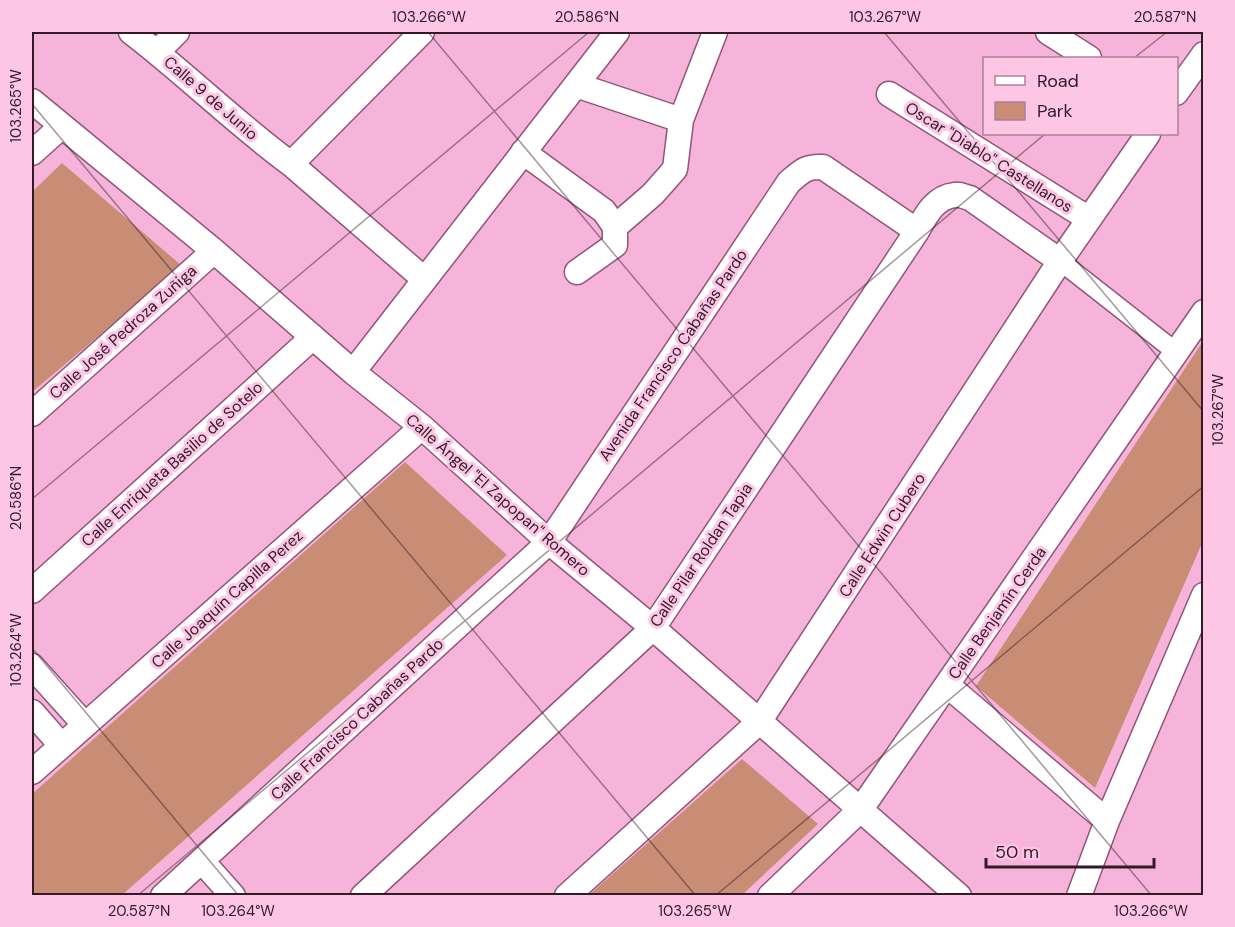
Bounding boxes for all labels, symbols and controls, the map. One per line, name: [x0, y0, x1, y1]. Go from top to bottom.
text: 103.266°W: [392, 7, 466, 27]
text: 20.586°N: [555, 7, 619, 27]
text: 103.267°W: [849, 7, 922, 27]
text: 20.587°N: [1134, 7, 1196, 27]
street label: Calle 9 de Junio: [160, 51, 262, 145]
legend: [983, 57, 1178, 135]
text: 103.265°W: [6, 69, 26, 143]
text: Road: [1037, 69, 1079, 93]
street label: Oscar "Diablo" Castellanos: [901, 97, 1077, 217]
text: Park: [1037, 99, 1073, 123]
street label: Avenida Francisco Cabañas Pardo: [594, 245, 752, 465]
street label: Calle José Pedroza Zuñiga: [45, 260, 201, 404]
text: 103.267°W: [1208, 373, 1228, 446]
street label: Calle Enriqueta Basilio de Sotelo: [77, 377, 267, 551]
street label: Calle Ángel "El Zapopan" Romero: [402, 409, 594, 581]
text: 20.586°N: [6, 466, 26, 530]
street label: Calle Edwin Cubero: [834, 469, 930, 601]
street label: Calle Pilar Roldan Tapia: [645, 479, 757, 631]
street label: Calle Joaquín Capilla Perez: [147, 525, 307, 673]
street label: Calle Benjamín Cerda: [943, 543, 1051, 683]
text: 103.264°W: [6, 613, 26, 687]
street label: Calle Francisco Cabañas Pardo: [266, 633, 448, 805]
scale bar: [986, 831, 1154, 869]
text: 50 m: [995, 840, 1039, 864]
text: 20.587°N: [108, 901, 170, 921]
text: 103.264°W: [201, 901, 275, 921]
text: 103.265°W: [658, 901, 732, 921]
text: 103.266°W: [1114, 901, 1188, 921]

